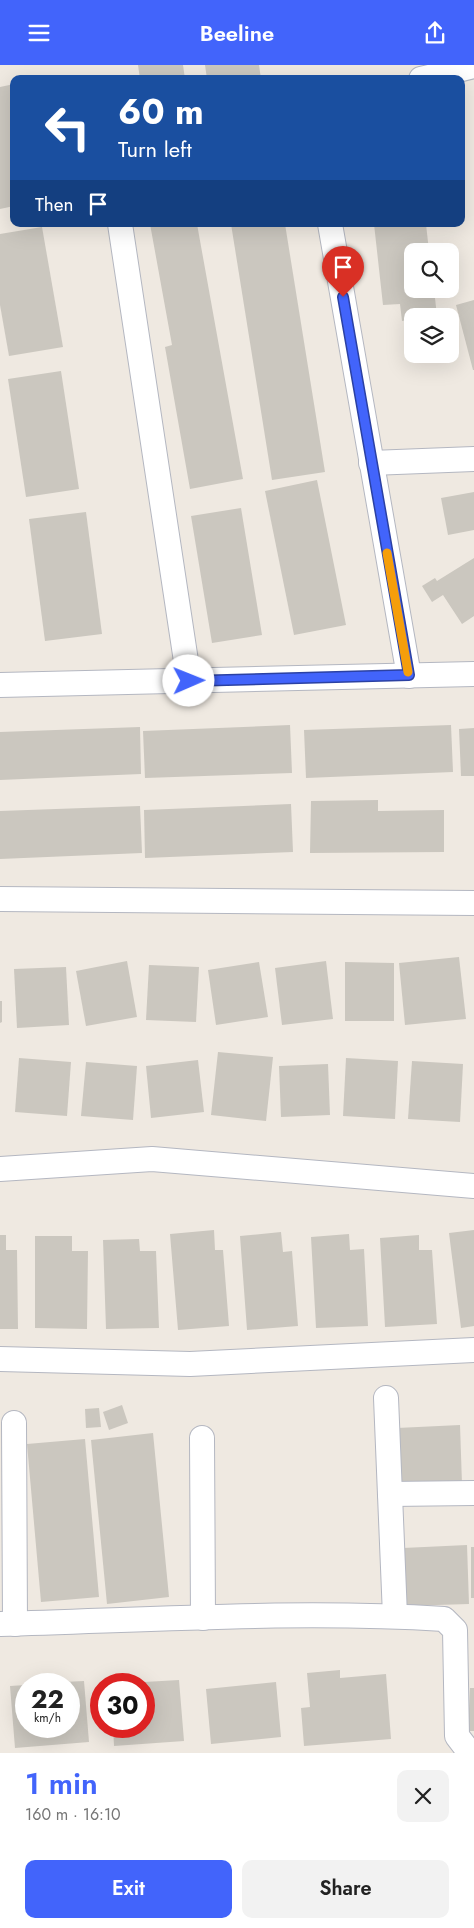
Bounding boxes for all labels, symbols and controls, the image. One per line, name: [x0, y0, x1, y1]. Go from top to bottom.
text: Beeline: [200, 17, 274, 49]
icon: menu: [25, 19, 53, 47]
icon: share: [421, 19, 449, 47]
text: 60 m: [118, 87, 204, 137]
icon: left: [35, 95, 100, 160]
text: Turn left: [118, 133, 192, 165]
icon: arrive: [84, 190, 112, 218]
text: Then: [35, 191, 74, 218]
map controls: [404, 243, 459, 363]
button: search: [404, 243, 459, 298]
pin: [322, 246, 364, 297]
icon: arrive: [329, 253, 357, 281]
button: layers: [404, 308, 459, 363]
position arrow: [162, 654, 214, 706]
speed limit sign: 30: [90, 1673, 155, 1738]
text: 22: [31, 1681, 64, 1717]
text: km/h: [34, 1709, 61, 1727]
text: 1 min: [25, 1762, 98, 1805]
button: close: [397, 1770, 449, 1822]
text: 160 m · 16:10: [25, 1803, 121, 1826]
button: Exit: [25, 1860, 232, 1918]
button: Share: [242, 1860, 449, 1918]

